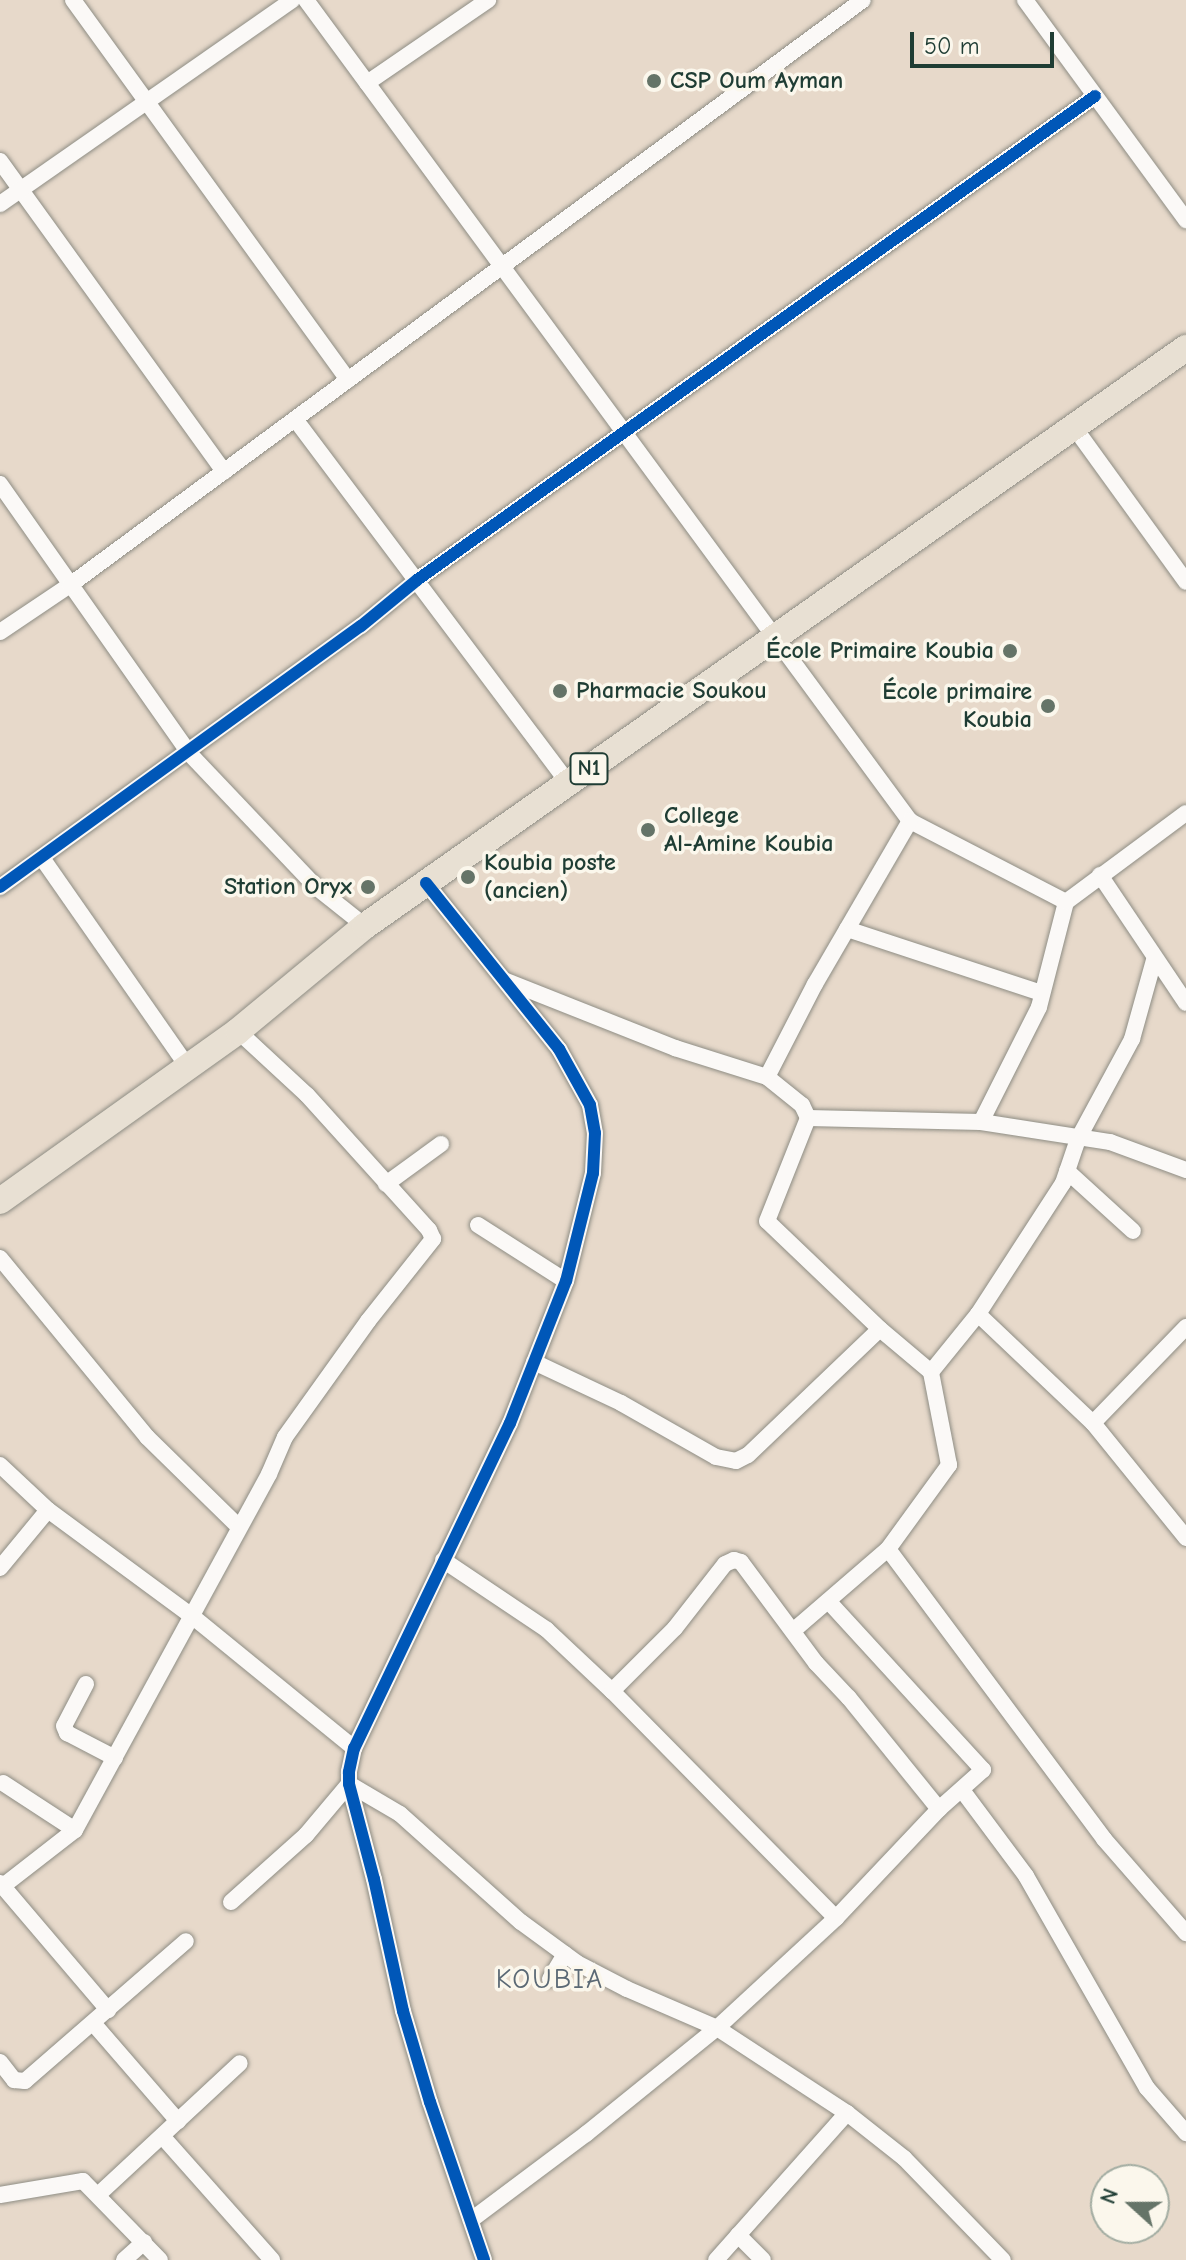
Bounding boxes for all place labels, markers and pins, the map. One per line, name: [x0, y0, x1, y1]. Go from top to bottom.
place label: CSP Oum Ayman: [670, 67, 843, 95]
marker: CSP Oum Ayman: [645, 72, 663, 90]
place label: École Primaire Koubia: [766, 637, 994, 665]
marker: École Primaire Koubia: [1001, 642, 1019, 660]
place label: Pharmacie Soukou: [576, 677, 767, 705]
place label: École primaire Koubia: [882, 678, 1032, 734]
marker: Pharmacie Soukou: [551, 682, 569, 700]
marker: École primaire Koubia: [1039, 697, 1057, 715]
place label: College Al-Amine Koubia: [664, 802, 834, 858]
marker: College Al-Amine Koubia: [639, 821, 657, 839]
place label: Koubia poste (ancien): [484, 849, 616, 905]
marker: Koubia poste (ancien): [459, 868, 477, 886]
place label: Station Oryx: [224, 873, 352, 901]
marker: Station Oryx: [359, 878, 377, 896]

